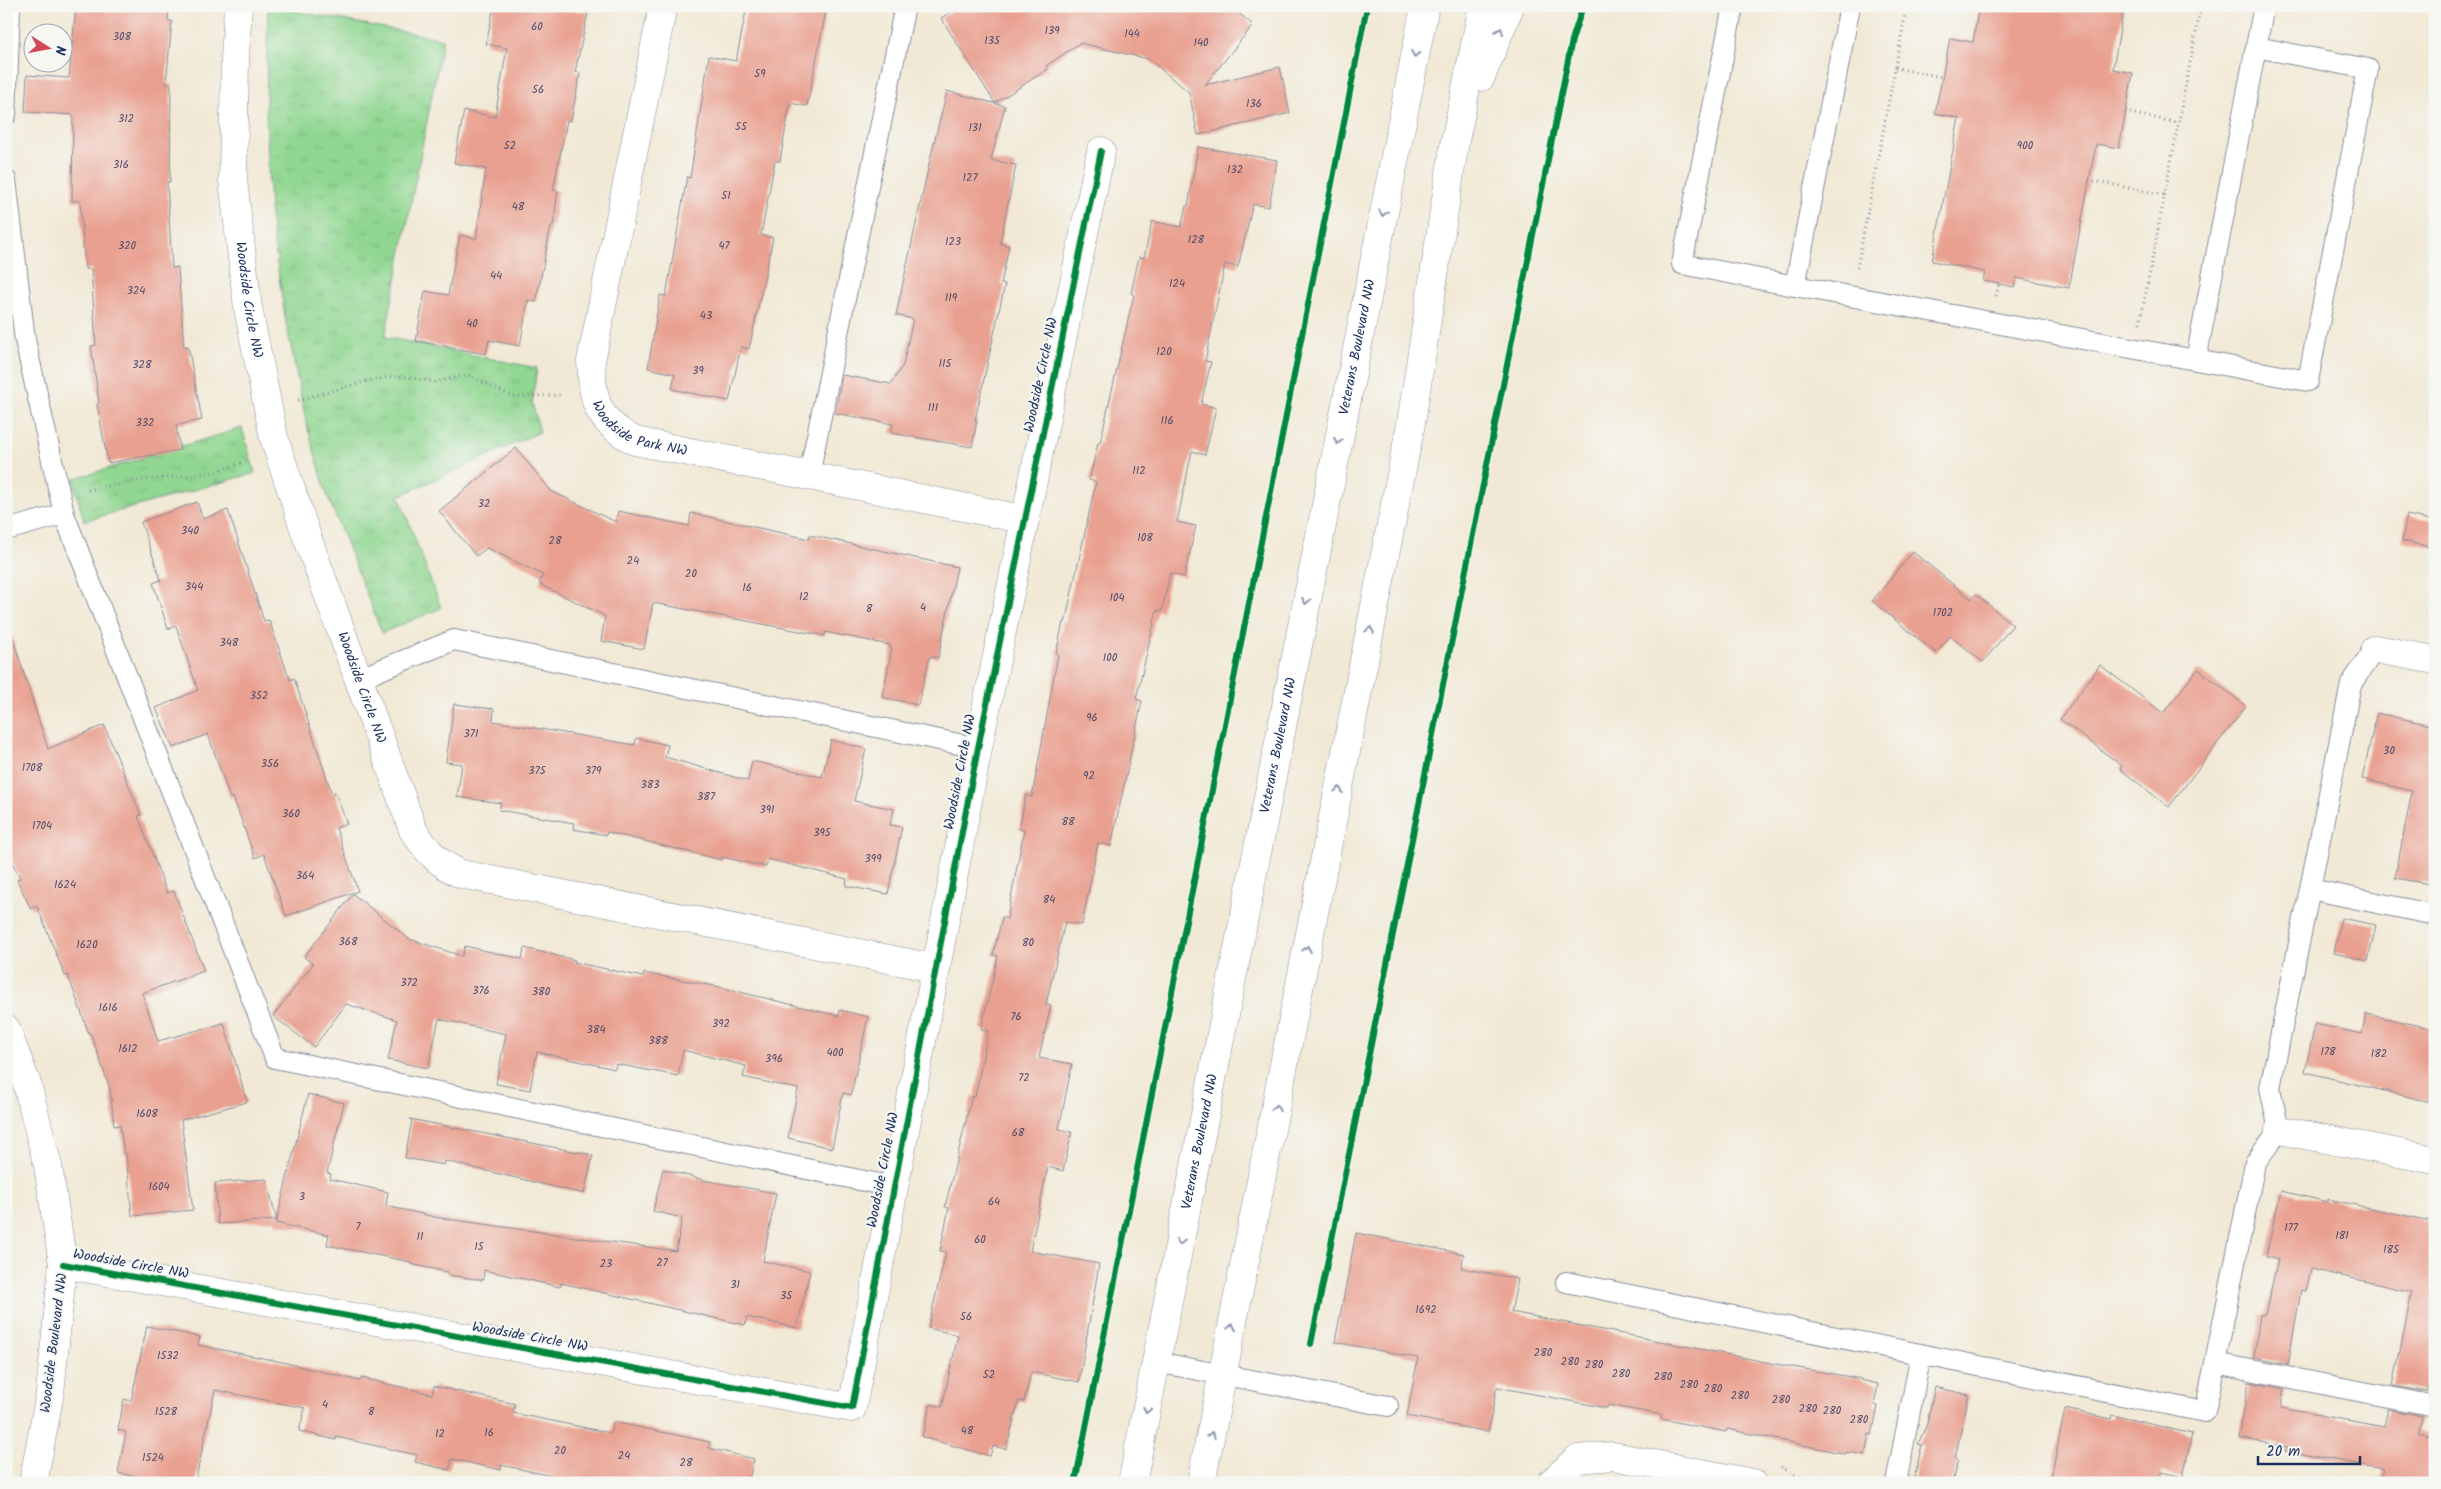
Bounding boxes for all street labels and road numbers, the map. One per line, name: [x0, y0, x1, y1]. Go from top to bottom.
street label: Woodside Circle NW: [229, 241, 269, 360]
street label: Veterans Boulevard NW: [1333, 277, 1382, 417]
street label: Woodside Circle NW: [1018, 315, 1064, 435]
street label: Woodside Park NW: [586, 397, 689, 462]
street label: Woodside Circle NW: [331, 629, 392, 746]
street label: Veterans Boulevard NW: [1254, 676, 1303, 815]
street label: Woodside Circle NW: [938, 712, 982, 832]
street label: Veterans Boulevard NW: [1176, 1072, 1224, 1211]
street label: Woodside Circle NW: [861, 1110, 905, 1230]
street label: Woodside Circle NW: [71, 1243, 191, 1285]
street label: Woodside Boulevard NW: [35, 1272, 73, 1414]
street label: Woodside Circle NW: [470, 1316, 590, 1358]

